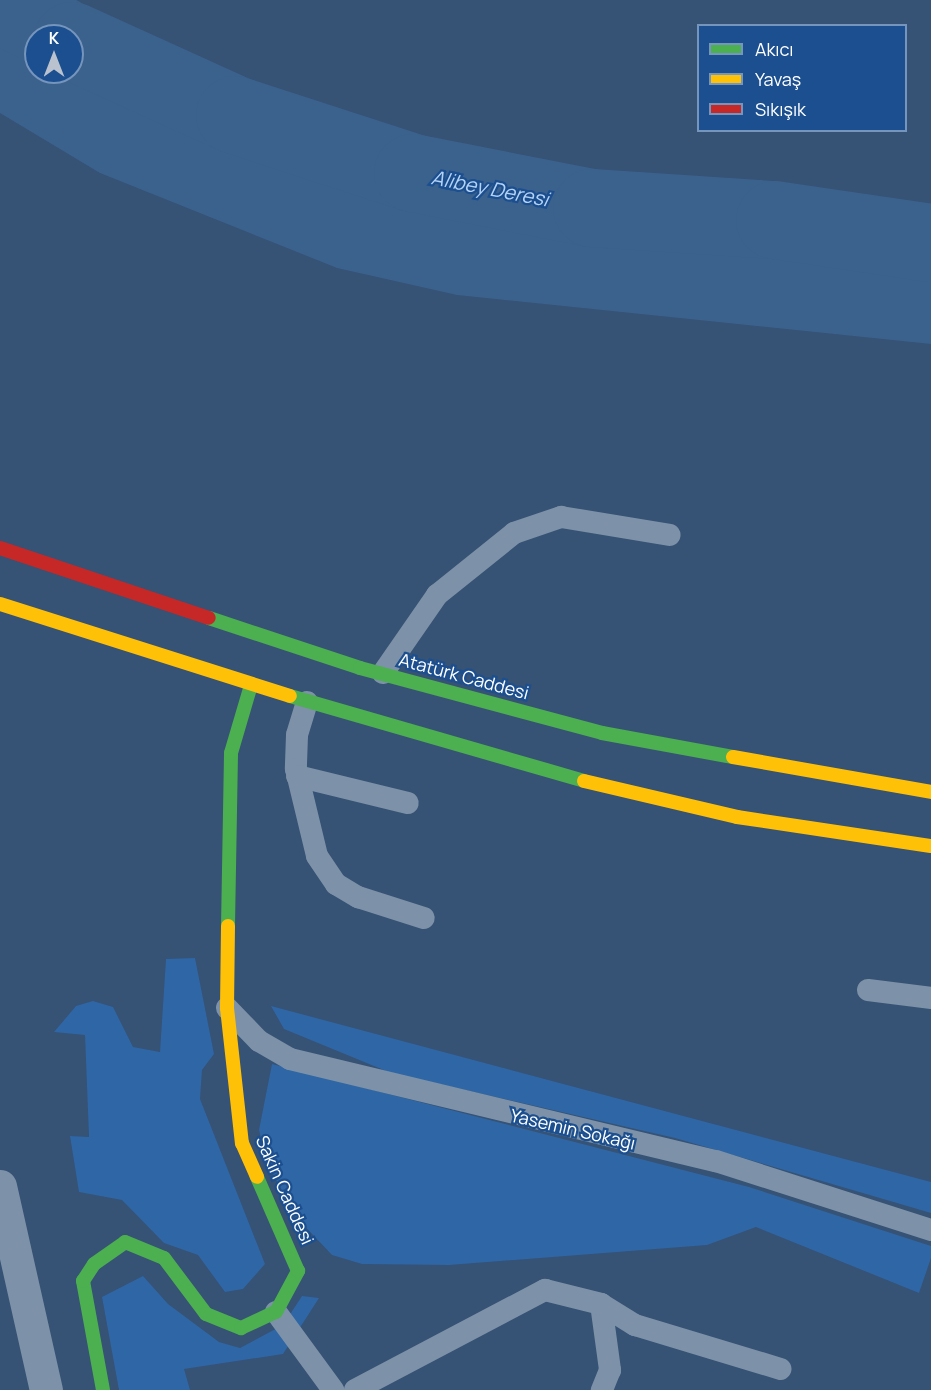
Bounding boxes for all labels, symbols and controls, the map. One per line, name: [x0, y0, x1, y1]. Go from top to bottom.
north arrow: [24, 24, 84, 84]
legend: [697, 24, 907, 132]
text: K: [49, 27, 59, 49]
text: Akıcı: [755, 37, 793, 61]
text: Yavaş: [755, 67, 801, 91]
text: Sıkışık: [755, 97, 806, 121]
water label: Alibey Deresi: [429, 165, 551, 211]
street label: Atatürk Caddesi: [397, 648, 531, 704]
street label: Yasemin Sokağı: [508, 1104, 638, 1154]
street label: Sakin Caddesi: [251, 1132, 319, 1248]

